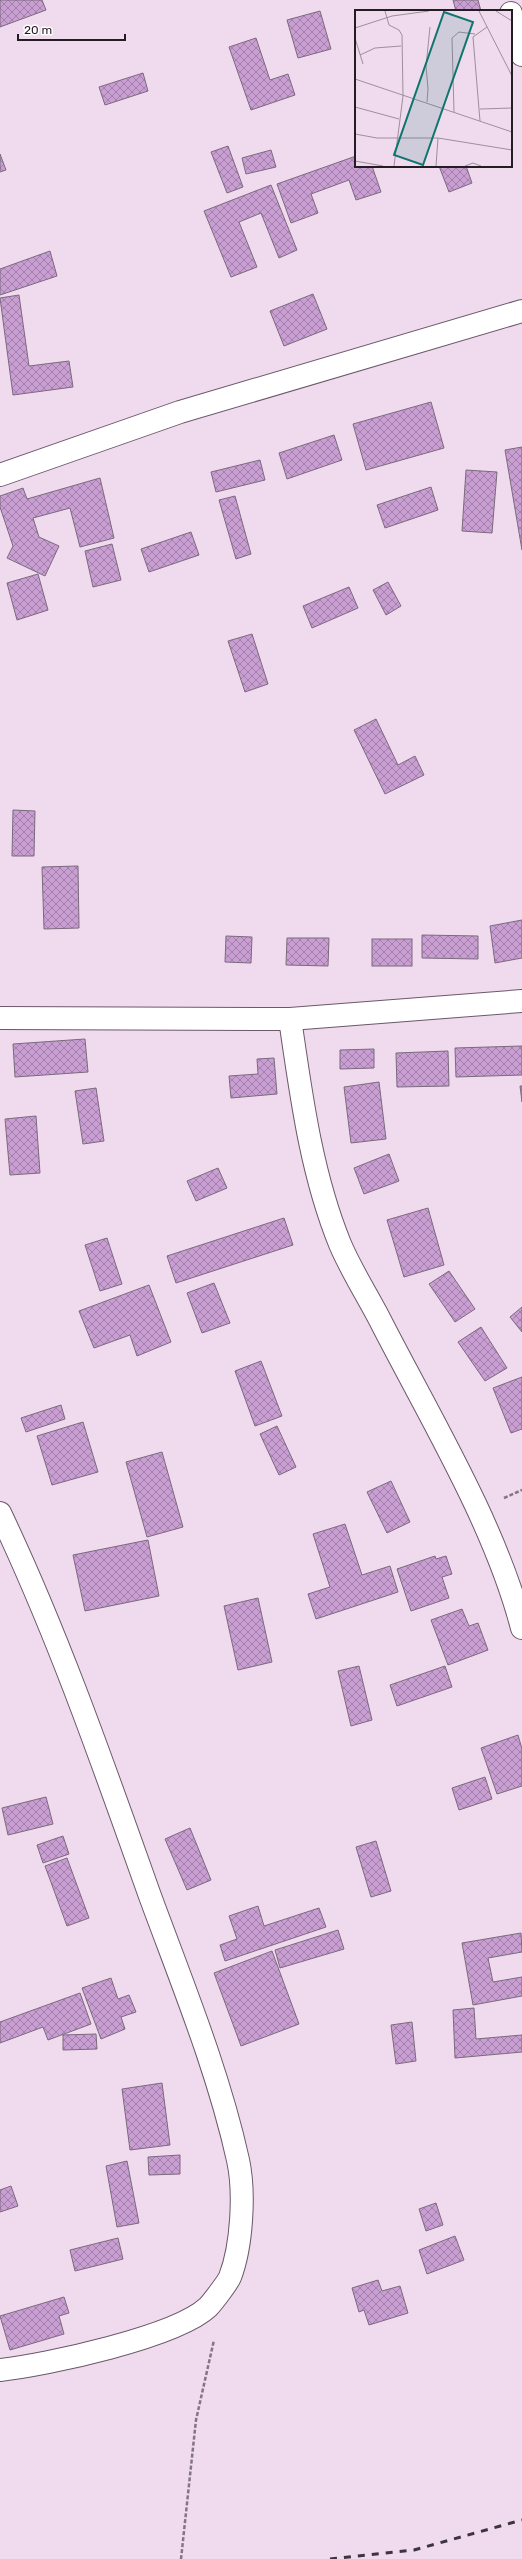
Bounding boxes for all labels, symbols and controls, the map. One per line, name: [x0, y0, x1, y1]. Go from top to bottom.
inset map: [355, 10, 512, 167]
scale bar: [18, 16, 125, 42]
text: 20 m: [24, 23, 52, 37]

